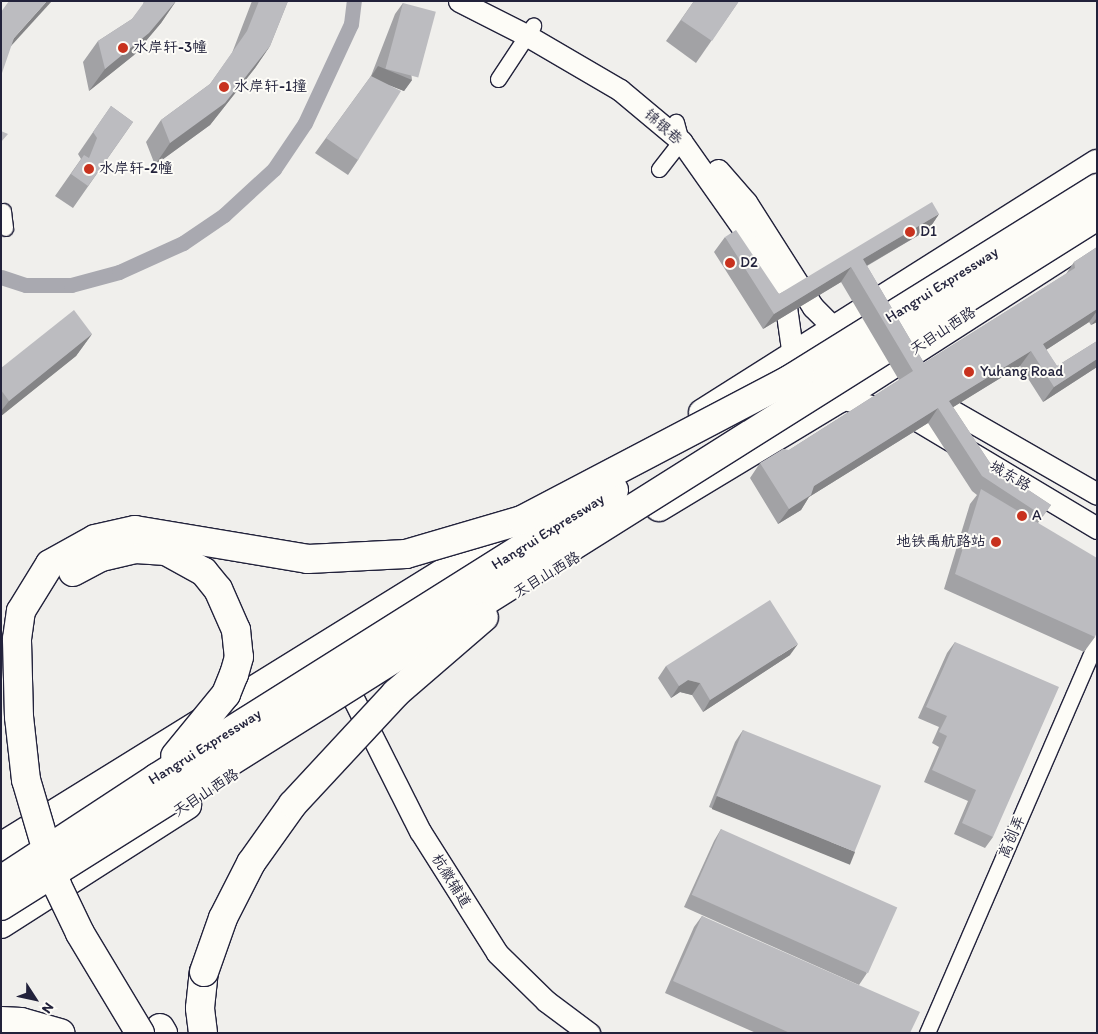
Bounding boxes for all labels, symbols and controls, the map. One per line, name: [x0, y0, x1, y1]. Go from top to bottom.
place label: 水岸轩-3幢: [133, 39, 207, 57]
marker: 水岸轩-3幢: [117, 42, 129, 54]
place label: 水岸轩-1撞: [234, 78, 307, 96]
marker: 水岸轩-1撞: [218, 81, 230, 93]
street label: 锦银巷: [640, 105, 686, 149]
place label: 水岸轩-2幢: [99, 160, 173, 178]
marker: 水岸轩-2幢: [83, 163, 95, 175]
place label: D1: [920, 223, 937, 241]
marker: D1: [904, 226, 916, 238]
street label: Hangrui Expressway: [882, 243, 1002, 327]
place label: D2: [740, 254, 758, 272]
marker: D2: [724, 257, 736, 269]
street label: 天目山西路: [907, 303, 979, 359]
place label: Yuhang Road: [980, 363, 1063, 381]
marker: Yuhang Road: [962, 365, 976, 379]
street label: 城东路: [986, 457, 1034, 495]
street label: Hangrui Expressway: [488, 490, 608, 574]
place label: A: [1032, 507, 1042, 525]
marker: A: [1016, 510, 1028, 522]
place label: 地铁禹航路站: [896, 533, 986, 551]
marker: 地铁禹航路站: [990, 536, 1002, 548]
street label: 天目山西路: [510, 548, 584, 602]
street label: Hangrui Expressway: [145, 705, 265, 789]
street label: 天目山西路: [170, 765, 242, 821]
street label: 高创弄: [995, 813, 1029, 861]
street label: 杭徽辅道: [427, 851, 475, 911]
north arrow: [10, 974, 60, 1024]
text: N: [38, 999, 57, 1017]

